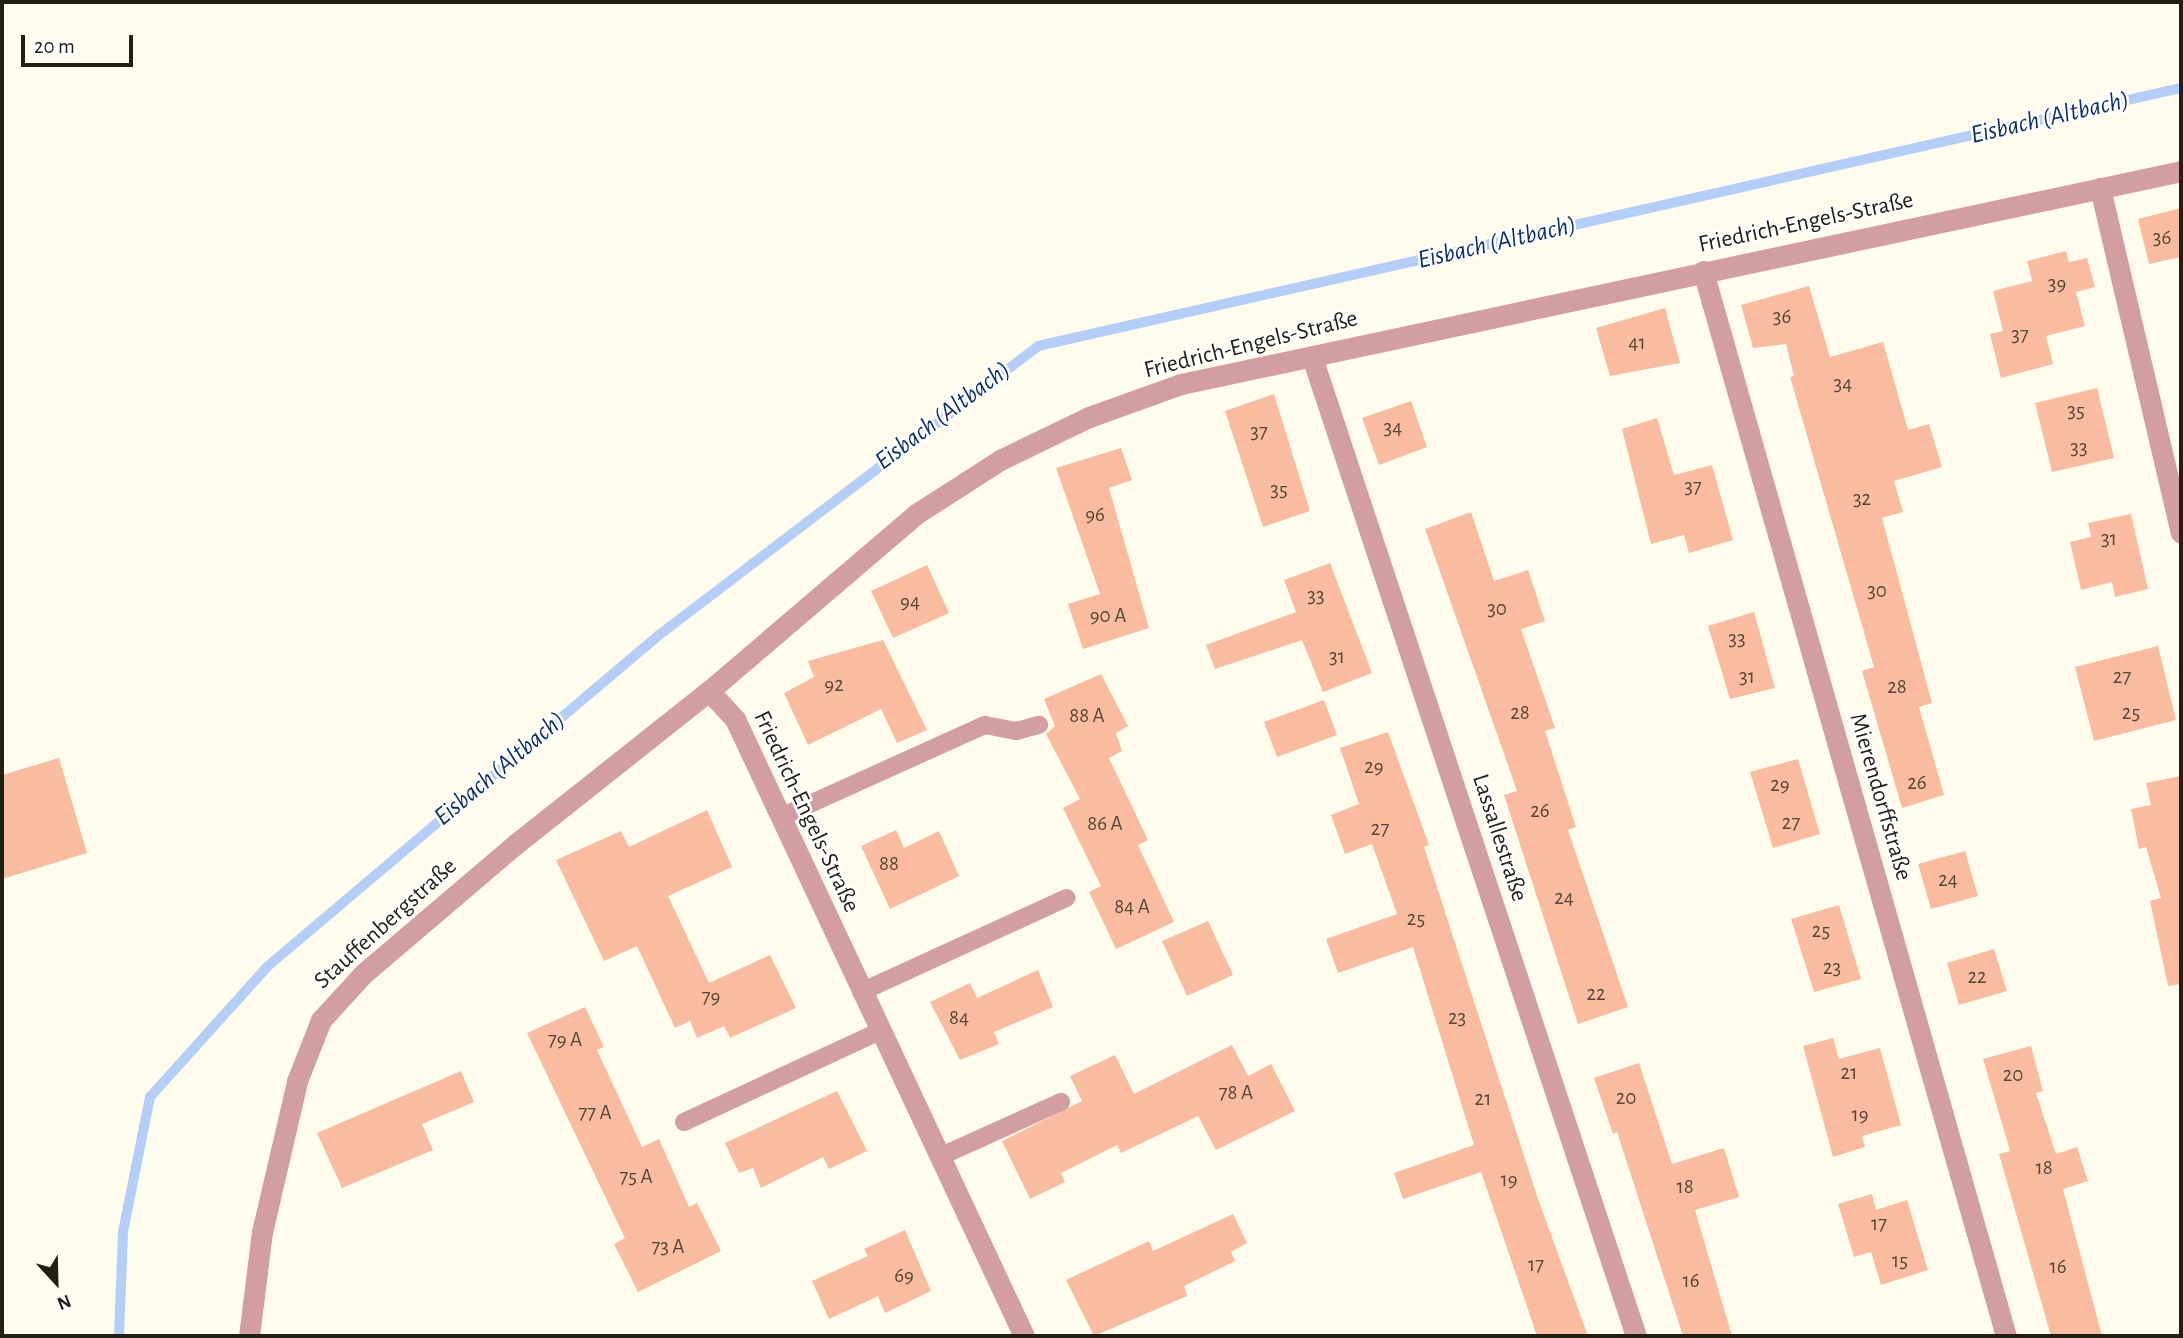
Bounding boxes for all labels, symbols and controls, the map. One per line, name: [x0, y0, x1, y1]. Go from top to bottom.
scale bar: [24, 21, 136, 65]
text: 20 m: [34, 36, 75, 57]
water label: Eisbach (Altbach): [1968, 85, 2132, 151]
street label: Friedrich-Engels-Straße: [1696, 186, 1916, 260]
water label: Eisbach (Altbach): [1415, 210, 1579, 276]
house number: 36: [2153, 225, 2171, 251]
house number: 39: [2048, 271, 2066, 297]
house number: 36: [1773, 304, 1791, 330]
street label: Friedrich-Engels-Straße: [1141, 305, 1361, 385]
house number: 37: [2011, 322, 2029, 348]
house number: 41: [1628, 330, 1646, 356]
water label: Eisbach (Altbach): [869, 355, 1017, 477]
house number: 34: [1834, 371, 1852, 397]
house number: 35: [2067, 398, 2085, 424]
house number: 34: [1384, 415, 1402, 441]
house number: 37: [1250, 419, 1268, 445]
house number: 33: [2070, 435, 2088, 461]
house number: 37: [1684, 474, 1702, 500]
house number: 35: [1270, 477, 1288, 503]
house number: 32: [1853, 486, 1871, 512]
house number: 96: [1085, 502, 1105, 528]
house number: 31: [2101, 526, 2117, 552]
house number: 30: [1867, 578, 1887, 604]
house number: 33: [1307, 583, 1325, 609]
house number: 94: [900, 589, 920, 615]
house number: 30: [1487, 596, 1507, 622]
house number: 90 A: [1090, 603, 1126, 629]
house number: 33: [1728, 626, 1746, 652]
house number: 31: [1329, 644, 1345, 670]
house number: 31: [1739, 664, 1755, 690]
house number: 27: [2113, 664, 2131, 690]
house number: 92: [824, 672, 844, 698]
house number: 28: [1887, 674, 1907, 700]
house number: 28: [1510, 700, 1530, 726]
house number: 25: [2122, 700, 2140, 726]
house number: 88 A: [1069, 703, 1105, 729]
water label: Eisbach (Altbach): [428, 705, 572, 833]
street label: Friedrich-Engels-Straße: [747, 707, 865, 917]
street label: Mierendorffstraße: [1842, 710, 1918, 884]
house number: 29: [1364, 754, 1384, 780]
house number: 26: [1907, 770, 1927, 796]
street label: Lassallestraße: [1465, 771, 1533, 905]
house number: 29: [1770, 772, 1790, 798]
house number: 26: [1530, 798, 1550, 824]
house number: 27: [1782, 810, 1800, 836]
house number: 86 A: [1087, 811, 1123, 837]
house number: 27: [1371, 816, 1389, 842]
house number: 88: [879, 851, 899, 877]
street label: Stauffenbergstraße: [309, 852, 463, 996]
house number: 24: [1938, 867, 1958, 893]
house number: 24: [1554, 885, 1574, 911]
house number: 84 A: [1114, 894, 1150, 920]
house number: 25: [1407, 906, 1425, 932]
house number: 25: [1812, 918, 1830, 944]
house number: 23: [1823, 955, 1841, 981]
house number: 22: [1967, 964, 1987, 990]
house number: 22: [1586, 981, 1606, 1007]
house number: 79: [702, 984, 720, 1010]
house number: 84: [949, 1005, 969, 1031]
house number: 23: [1448, 1005, 1466, 1031]
house number: 79 A: [548, 1027, 582, 1053]
house number: 21: [1841, 1060, 1857, 1086]
house number: 20: [2003, 1062, 2023, 1088]
house number: 78 A: [1219, 1080, 1253, 1106]
house number: 20: [1616, 1085, 1636, 1111]
house number: 21: [1475, 1086, 1491, 1112]
house number: 77 A: [578, 1100, 612, 1126]
house number: 19: [1851, 1102, 1869, 1128]
house number: 18: [2035, 1155, 2053, 1181]
house number: 75 A: [619, 1164, 653, 1190]
house number: 19: [1500, 1167, 1518, 1193]
house number: 18: [1676, 1174, 1694, 1200]
house number: 17: [1871, 1211, 1887, 1237]
house number: 73 A: [651, 1234, 685, 1260]
north arrow: [21, 1247, 91, 1317]
house number: 15: [1892, 1248, 1908, 1274]
house number: 17: [1528, 1252, 1544, 1278]
house number: 16: [2049, 1254, 2067, 1280]
house number: 69: [894, 1263, 914, 1289]
house number: 16: [1682, 1268, 1700, 1294]
text: N: [54, 1291, 74, 1313]

